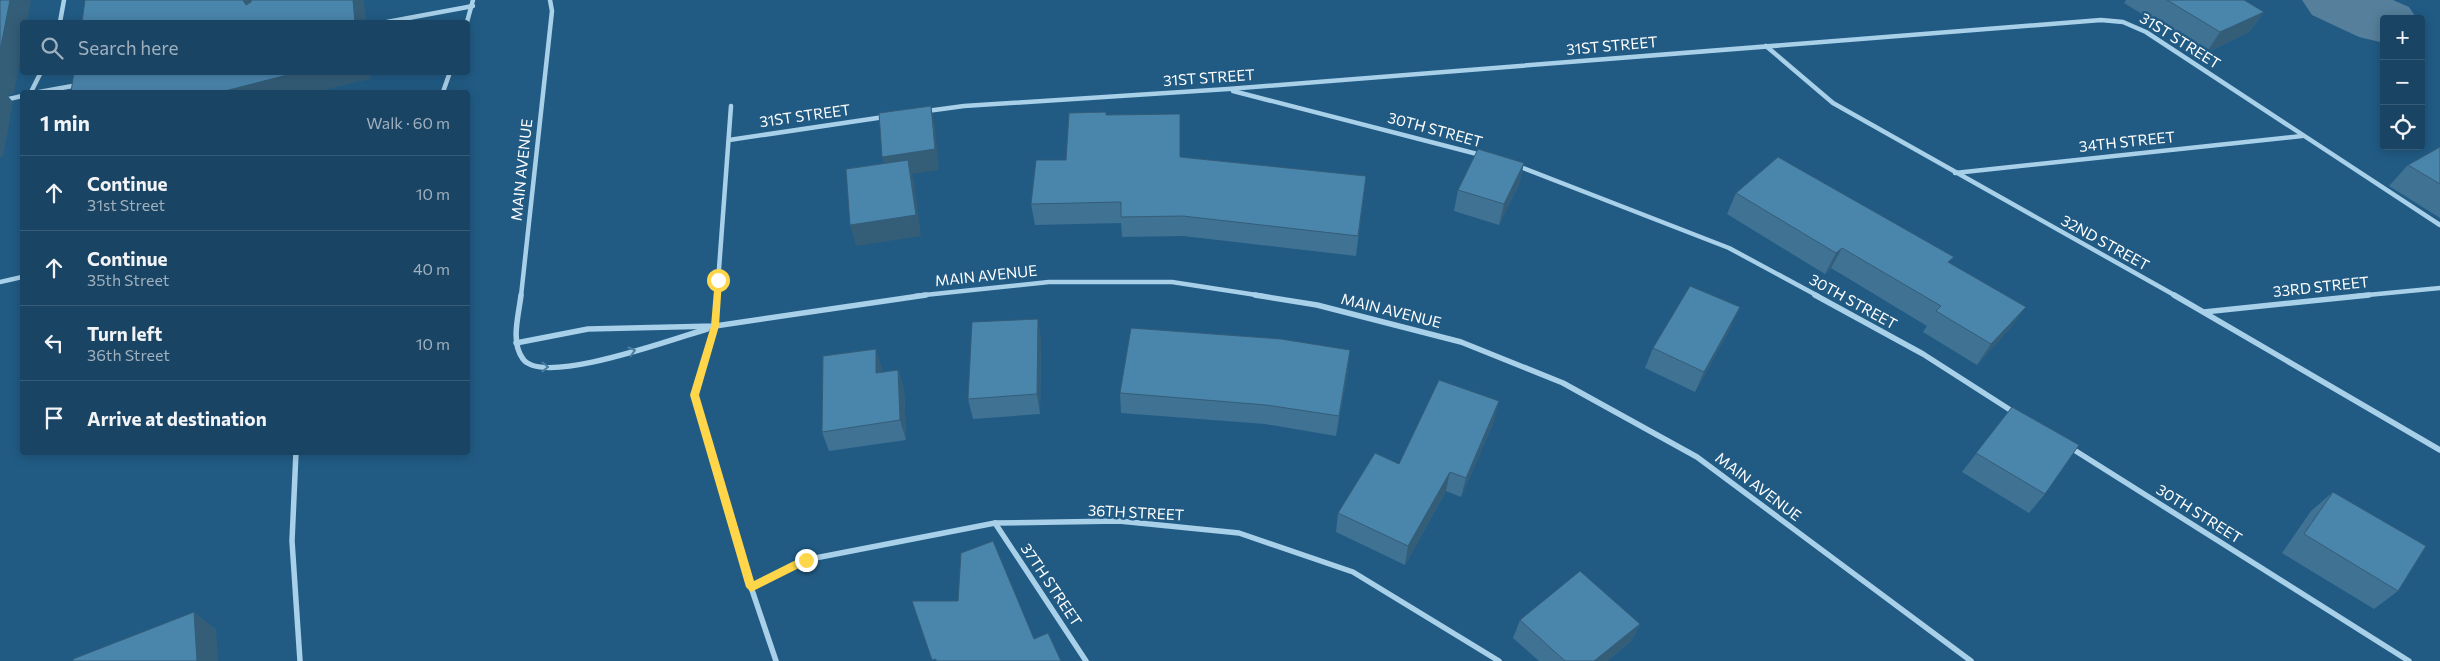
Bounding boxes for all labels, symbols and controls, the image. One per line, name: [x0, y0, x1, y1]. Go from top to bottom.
street label: 31ST STREET: [2137, 8, 2225, 72]
map controls: [2380, 15, 2425, 150]
button: +: [2380, 15, 2425, 60]
search box: [20, 20, 470, 75]
street label: 31ST STREET: [1565, 32, 1659, 58]
icon: search: [38, 34, 66, 62]
text: Search here: [78, 36, 178, 59]
button: −: [2380, 60, 2425, 105]
street label: 31ST STREET: [1163, 65, 1256, 89]
street label: 31ST STREET: [758, 100, 852, 130]
button: locate: [2380, 105, 2425, 150]
street label: 30TH STREET: [1386, 108, 1485, 150]
text: 1 min: [40, 110, 90, 135]
text: Walk · 60 m: [366, 113, 450, 132]
street label: MAIN AVENUE: [507, 118, 535, 222]
street label: 34TH STREET: [2078, 127, 2176, 155]
text: Continue: [87, 172, 167, 195]
icon: ahead: [40, 179, 68, 207]
text: 10 m: [416, 184, 450, 203]
text: 31st Street: [87, 195, 165, 214]
street label: 32ND STREET: [2058, 211, 2153, 274]
text: Continue: [87, 247, 167, 270]
icon: ahead: [40, 254, 68, 282]
text: 40 m: [413, 259, 450, 278]
street label: MAIN AVENUE: [934, 261, 1038, 289]
route start: [707, 269, 730, 292]
text: 35th Street: [87, 270, 169, 289]
street label: 30TH STREET: [1807, 270, 1901, 333]
street label: 33RD STREET: [2272, 272, 2370, 300]
street label: MAIN AVENUE: [1339, 289, 1443, 331]
text: Turn left: [87, 322, 162, 345]
icon: left: [40, 329, 68, 357]
text: 10 m: [416, 334, 450, 353]
text: 36th Street: [87, 345, 170, 364]
one-way arrow: [628, 347, 636, 357]
one-way arrow: [541, 362, 549, 372]
icon: arrive: [40, 404, 68, 432]
text: Arrive at destination: [87, 407, 267, 430]
street label: MAIN AVENUE: [1712, 448, 1805, 524]
street label: 30TH STREET: [2154, 480, 2246, 547]
street label: 36TH STREET: [1087, 500, 1185, 524]
street label: 37TH STREET: [1018, 540, 1086, 630]
route end: [795, 549, 818, 572]

